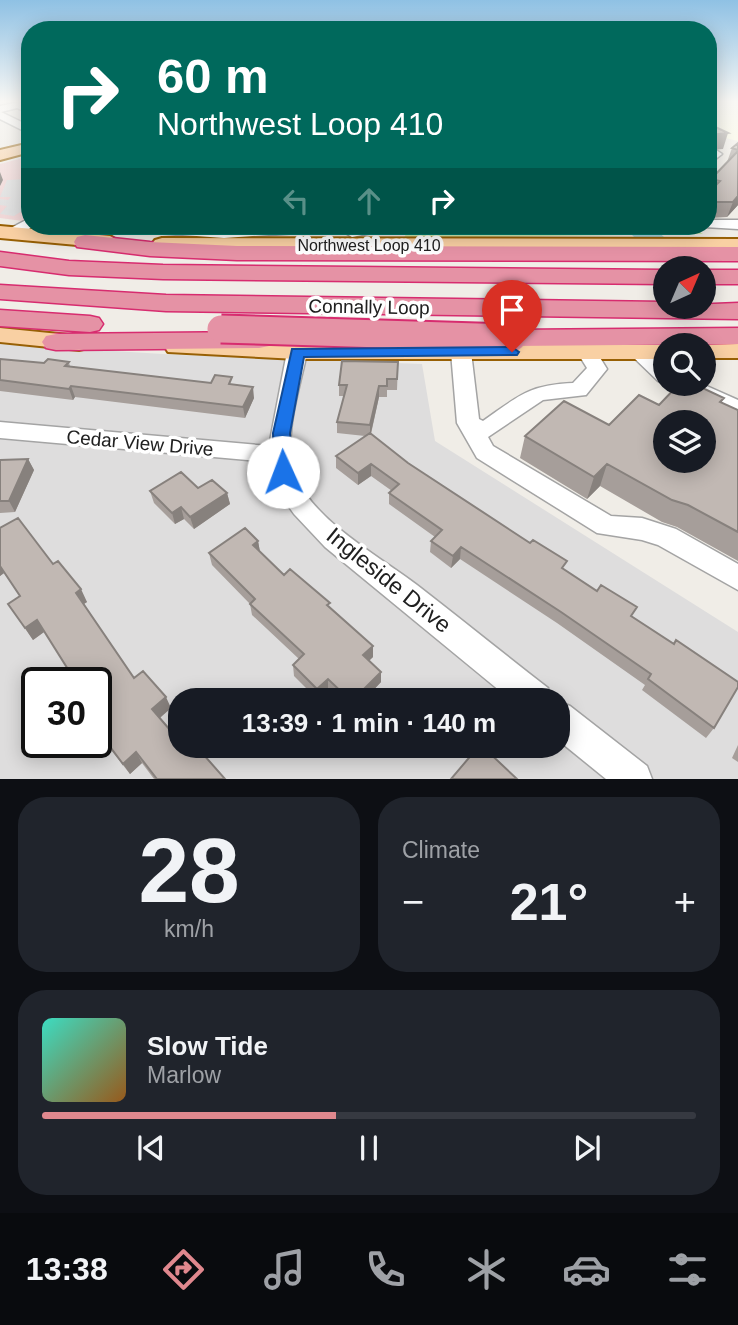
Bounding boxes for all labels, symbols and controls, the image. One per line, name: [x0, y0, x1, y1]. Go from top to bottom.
icon: right: [42, 49, 133, 140]
text: 60 m: [157, 49, 269, 103]
text: Northwest Loop 410: [157, 106, 443, 142]
icon: left: [277, 182, 315, 220]
icon: ahead: [350, 182, 388, 220]
icon: right: [423, 182, 461, 220]
street label: Northwest Loop 410: [297, 237, 441, 254]
north arrow: [653, 256, 716, 318]
map controls: [653, 256, 716, 473]
pin: [482, 280, 542, 352]
icon: arrive: [493, 291, 531, 329]
street label: Connally Loop: [308, 295, 430, 319]
button: search: [653, 333, 716, 396]
button: layers: [653, 410, 716, 473]
street label: Cedar View Drive: [66, 426, 214, 460]
position arrow: [246, 435, 320, 509]
street label: Ingleside Drive: [322, 522, 456, 638]
speed limit sign: 30: [21, 667, 112, 758]
text: 13:39 · 1 min · 140 m: [242, 708, 496, 738]
text: 28: [138, 820, 240, 921]
text: Climate: [402, 837, 480, 863]
text: 21°: [510, 873, 588, 931]
text: −: [402, 881, 424, 923]
text: +: [674, 881, 696, 923]
text: km/h: [164, 916, 214, 942]
text: Slow Tide: [147, 1031, 268, 1061]
text: Marlow: [147, 1062, 221, 1088]
icon: previous: [132, 1129, 170, 1167]
icon: pause: [350, 1129, 388, 1167]
icon: next: [568, 1129, 606, 1167]
icon: directions: [159, 1245, 208, 1294]
icon: music: [260, 1245, 309, 1294]
icon: phone: [361, 1245, 410, 1294]
icon: climate: [462, 1245, 511, 1294]
icon: car: [562, 1245, 611, 1294]
icon: filters: [663, 1245, 712, 1294]
text: 13:38: [26, 1251, 108, 1287]

